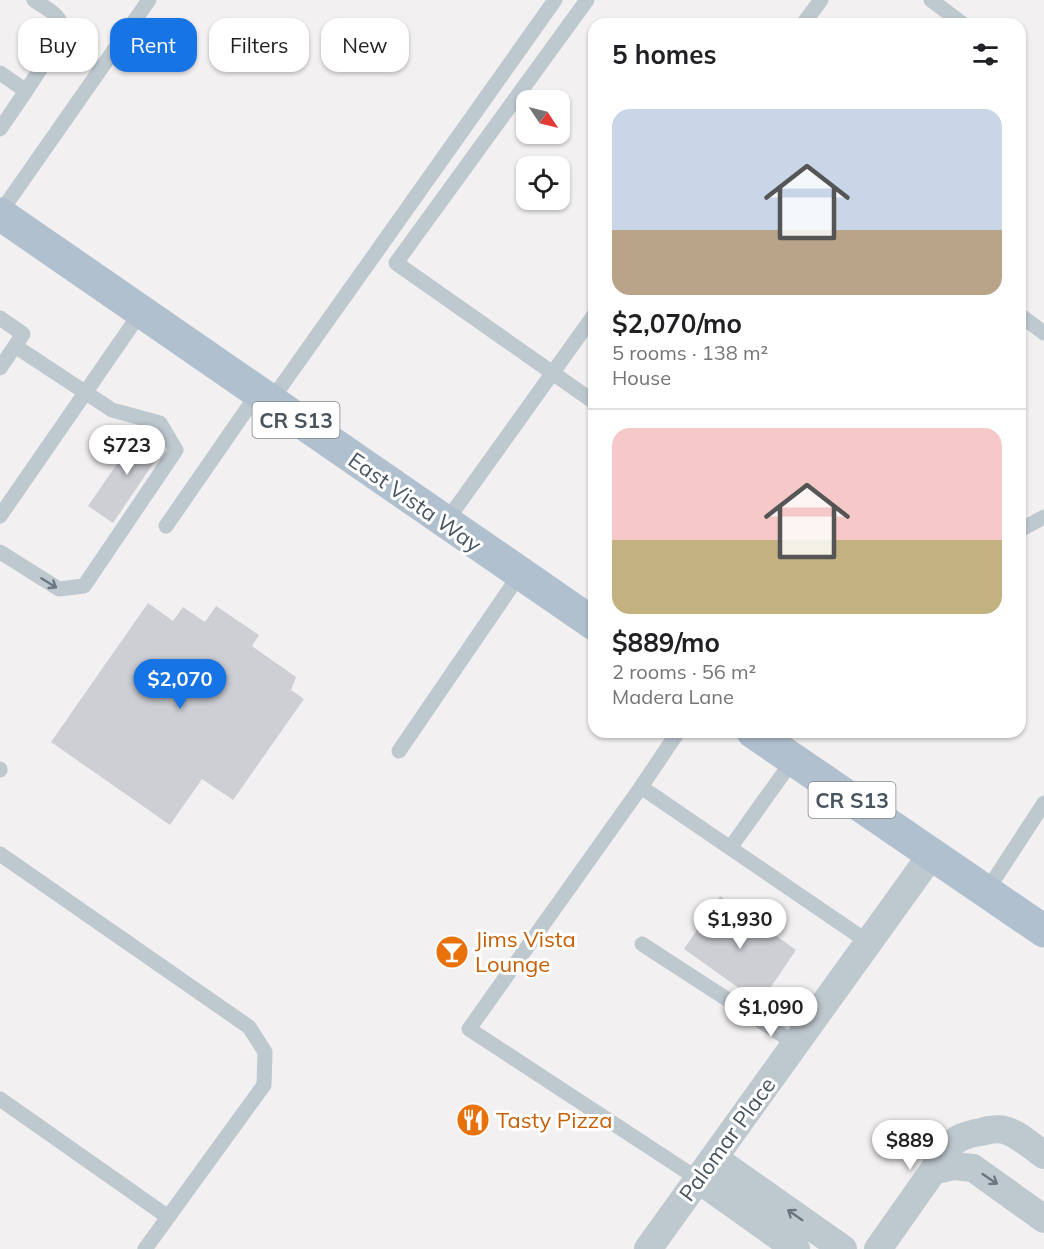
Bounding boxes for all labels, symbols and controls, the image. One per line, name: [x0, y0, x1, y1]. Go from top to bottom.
chip: Buy: [18, 18, 98, 72]
chip: Rent: [110, 18, 197, 72]
chip: Filters: [209, 18, 309, 72]
chip: New: [321, 18, 409, 72]
text: 5 homes: [612, 38, 716, 71]
icon: filters: [969, 38, 1002, 71]
north arrow: [516, 90, 570, 144]
map controls: [516, 90, 570, 210]
icon: home: [753, 148, 861, 256]
button: locate: [516, 156, 570, 210]
text: $2,070/mo: [612, 307, 742, 340]
text: 5 rooms · 138 m²: [612, 340, 768, 365]
text: House: [612, 365, 671, 390]
road number: CR S13: [252, 402, 340, 438]
pin: $723: [91, 425, 163, 476]
text: $723: [103, 432, 151, 457]
street label: East Vista Way: [343, 446, 487, 558]
icon: home: [753, 467, 861, 575]
one-way arrow: [40, 578, 57, 590]
text: $889/mo: [612, 626, 720, 659]
pin: $2,070: [131, 659, 229, 710]
text: 2 rooms · 56 m²: [612, 659, 756, 684]
text: $2,070: [148, 666, 212, 691]
text: Madera Lane: [612, 684, 734, 709]
road number: CR S13: [808, 782, 896, 818]
pin: $1,930: [691, 899, 789, 950]
text: $1,930: [708, 906, 772, 931]
place label: Jims Vista Lounge: [475, 925, 576, 978]
bar icon: Jims Vista Lounge: [434, 934, 470, 970]
pin: $1,090: [722, 987, 820, 1038]
text: $1,090: [739, 994, 803, 1019]
street label: Palomar Place: [673, 1072, 781, 1206]
restaurant icon: Tasty Pizza: [455, 1102, 491, 1138]
place label: Tasty Pizza: [496, 1106, 612, 1134]
pin: $889: [874, 1120, 946, 1171]
text: $889: [886, 1127, 934, 1152]
one-way arrow: [981, 1174, 998, 1186]
one-way arrow: [788, 1209, 804, 1221]

